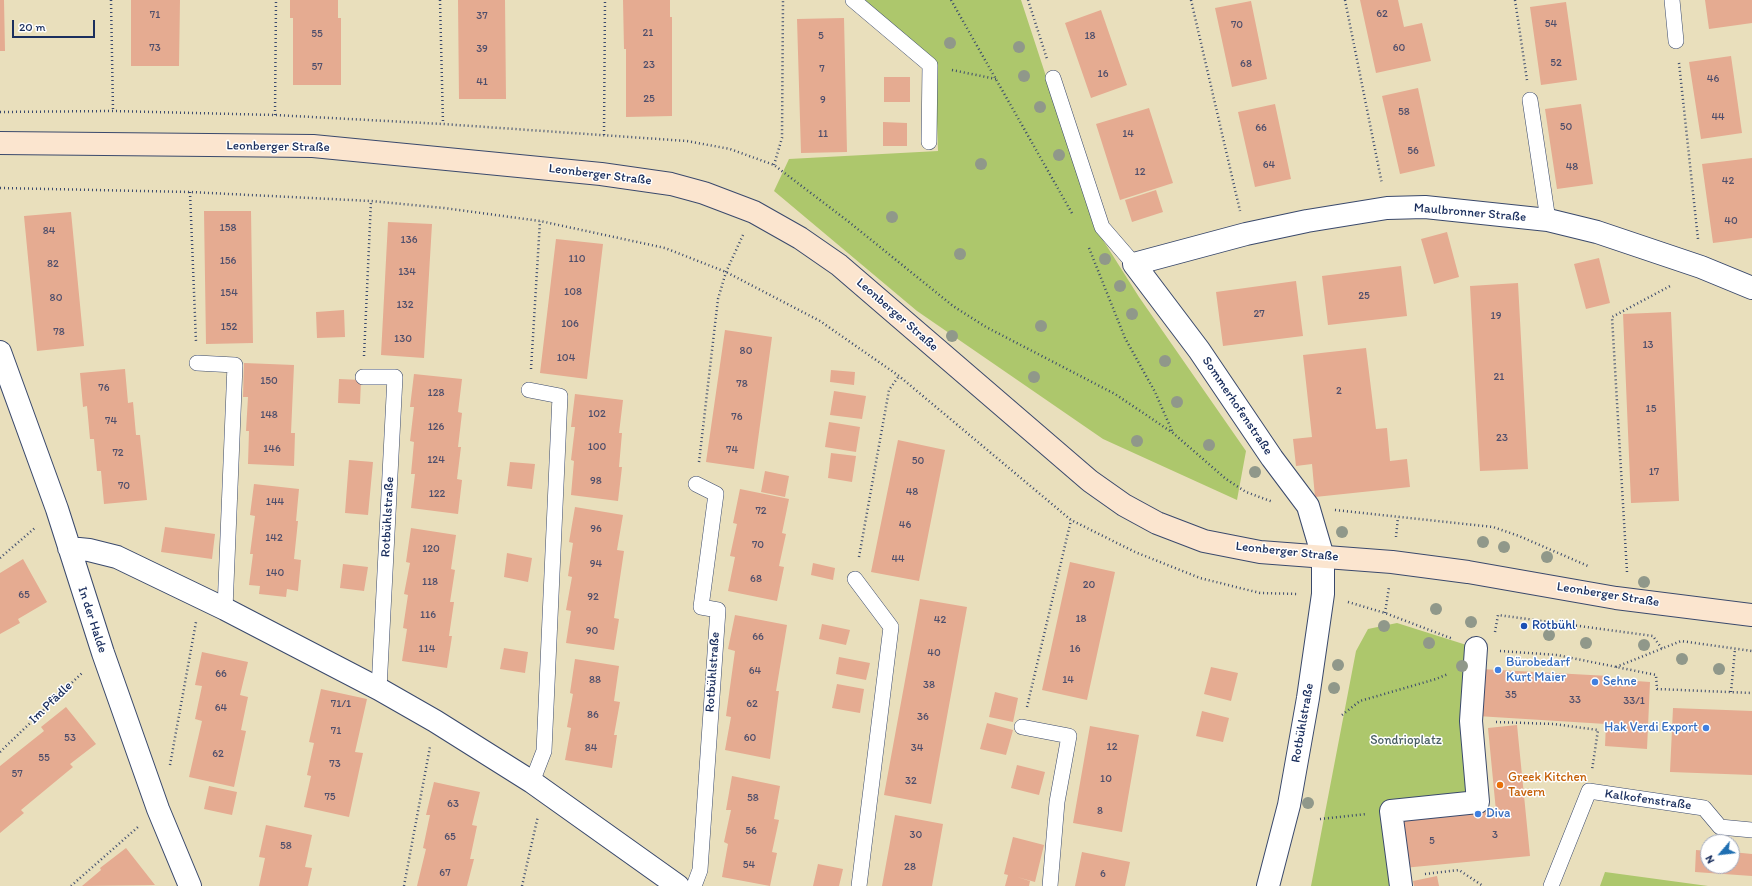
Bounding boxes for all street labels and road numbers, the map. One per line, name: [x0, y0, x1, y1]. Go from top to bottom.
street label: Leonberger Straße: [226, 138, 330, 156]
street label: Leonberger Straße: [548, 161, 652, 189]
street label: Maulbronner Straße: [1413, 200, 1527, 226]
street label: Leonberger Straße: [853, 275, 941, 355]
street label: Sommerhofenstraße: [1198, 354, 1276, 458]
street label: Rotbühlstraße: [378, 476, 398, 558]
street label: Leonberger Straße: [1235, 539, 1339, 565]
street label: Leonberger Straße: [1556, 579, 1660, 611]
street label: In der Halde: [74, 585, 110, 655]
street label: Rotbühlstraße: [702, 631, 724, 713]
street label: Im Pfädle: [26, 679, 76, 727]
street label: Rotbühlstraße: [1288, 682, 1318, 764]
street label: Kalkofenstraße: [1604, 786, 1692, 814]

